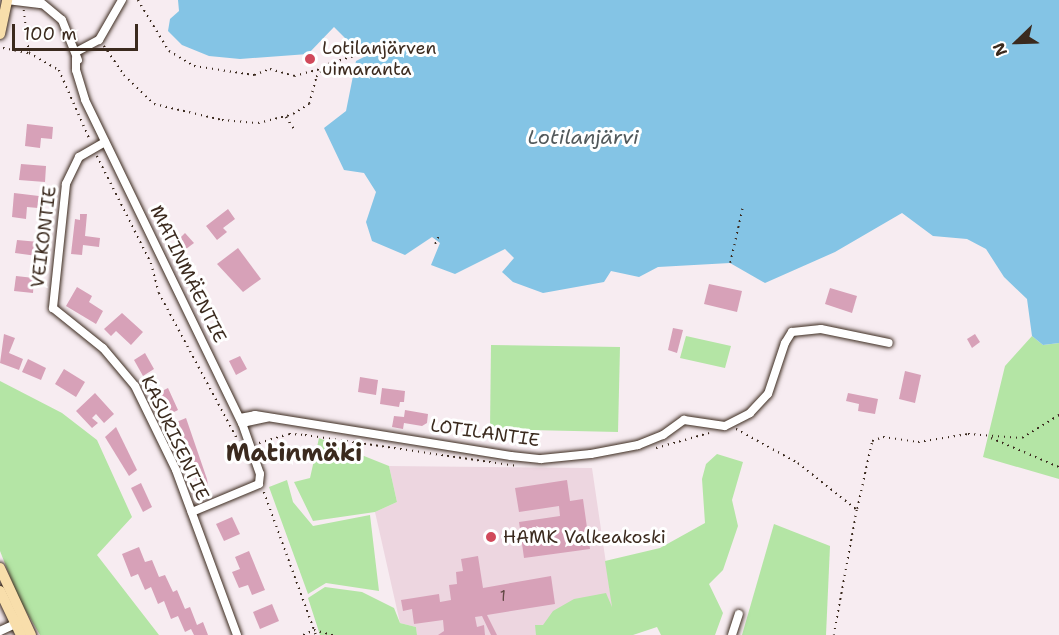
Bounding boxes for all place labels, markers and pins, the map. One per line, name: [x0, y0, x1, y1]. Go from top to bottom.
place label: Lotilanjärven uimaranta: [322, 38, 437, 80]
marker: Lotilanjärven uimaranta: [303, 52, 317, 66]
place label: HAMK Valkeakoski: [503, 526, 666, 548]
marker: HAMK Valkeakoski: [484, 530, 498, 544]

